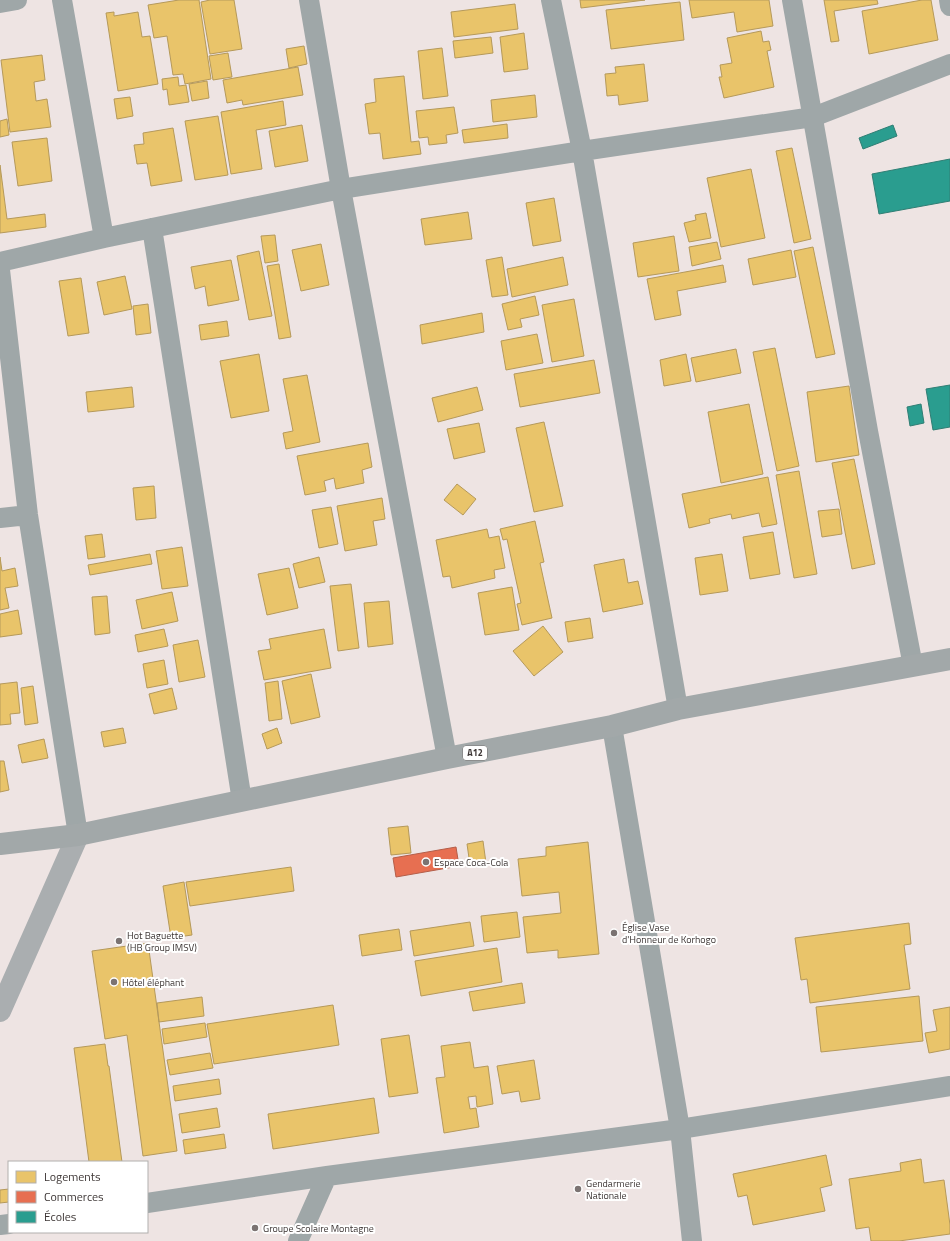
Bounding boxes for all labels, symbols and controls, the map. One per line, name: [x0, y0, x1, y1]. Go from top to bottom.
road number: A12: [463, 746, 487, 760]
place label: Espace Coca-Cola: [434, 855, 508, 870]
marker: Espace Coca-Cola: [421, 857, 431, 867]
place label: Église Vase d'Honneur de Korhogo: [622, 920, 716, 947]
place label: Hot Baguette (HB Group IMSV): [127, 928, 197, 955]
marker: Église Vase d'Honneur de Korhogo: [609, 928, 619, 938]
marker: Hot Baguette (HB Group IMSV): [114, 936, 124, 946]
place label: Hôtel éléphant: [122, 975, 184, 990]
marker: Hôtel éléphant: [109, 977, 119, 987]
legend: [8, 1161, 148, 1233]
text: Logements: [44, 1167, 101, 1186]
place label: Gendarmerie Nationale: [586, 1176, 640, 1203]
marker: Gendarmerie Nationale: [573, 1184, 583, 1194]
text: Commerces: [44, 1187, 104, 1206]
text: Écoles: [44, 1207, 77, 1226]
place label: Groupe Scolaire Montagne: [263, 1221, 374, 1236]
marker: Groupe Scolaire Montagne: [250, 1223, 260, 1233]

